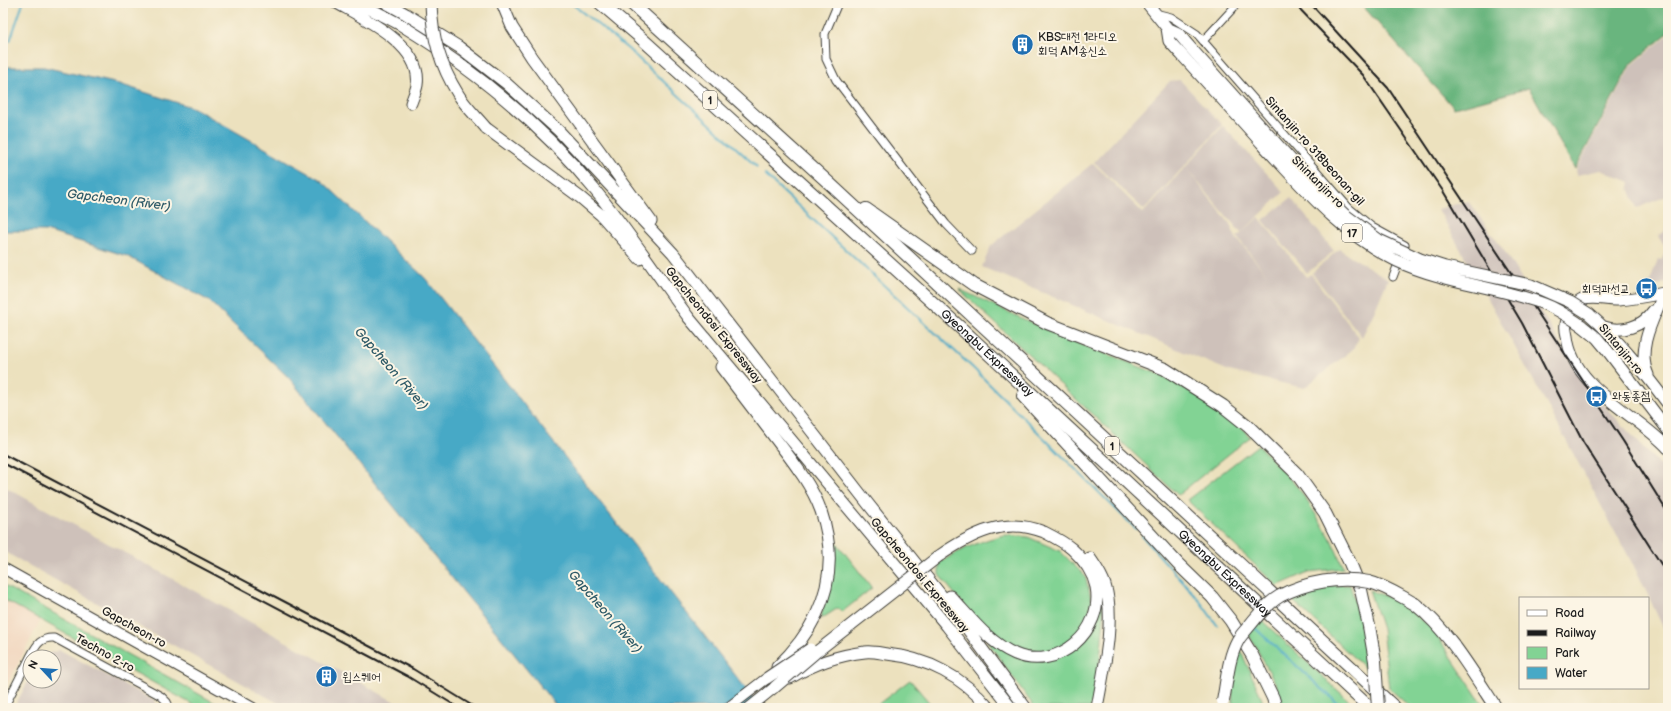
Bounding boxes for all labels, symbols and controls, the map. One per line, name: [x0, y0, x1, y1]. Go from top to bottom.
place label: KBS대전 1라디오 회덕 AM송신소: [1038, 30, 1117, 59]
building icon: KBS대전 1라디오 회덕 AM송신소: [1010, 31, 1036, 57]
road number: 1: [703, 91, 717, 109]
street label: Sintanjin-ro 318beonan-gil: [1262, 94, 1368, 209]
street label: Shintanjin-ro: [1288, 153, 1347, 212]
water label: Gapcheon (River): [66, 186, 172, 214]
road number: 17: [1342, 224, 1362, 242]
street label: Gapcheondosi Expressway: [662, 264, 766, 387]
bus stop icon: 회덕과선교: [1633, 276, 1659, 302]
place label: 회덕과선교: [1582, 282, 1630, 297]
street label: Gyeongbu Expressway: [937, 306, 1037, 400]
street label: Sintanjin-ro: [1595, 321, 1646, 378]
water label: Gapcheon (River): [351, 324, 432, 413]
bus stop icon: 와동종점: [1584, 383, 1610, 409]
place label: 와동종점: [1612, 389, 1651, 404]
road number: 1: [1105, 437, 1119, 455]
street label: Gapcheondosi Expressway: [867, 515, 973, 636]
street label: Gyeongbu Expressway: [1175, 527, 1275, 621]
water label: Gapcheon (River): [565, 567, 646, 656]
legend: [1519, 597, 1649, 689]
street label: Gapcheon-ro: [99, 603, 169, 651]
text: Road: [1555, 606, 1584, 621]
text: Railway: [1555, 626, 1597, 641]
street label: Techno 2-ro: [73, 631, 137, 676]
text: Park: [1555, 646, 1579, 661]
north arrow: [22, 649, 62, 689]
text: N: [26, 658, 41, 671]
building icon: 윕스퀘어: [314, 664, 340, 690]
text: Water: [1555, 666, 1587, 681]
place label: 윕스퀘어: [342, 670, 381, 685]

